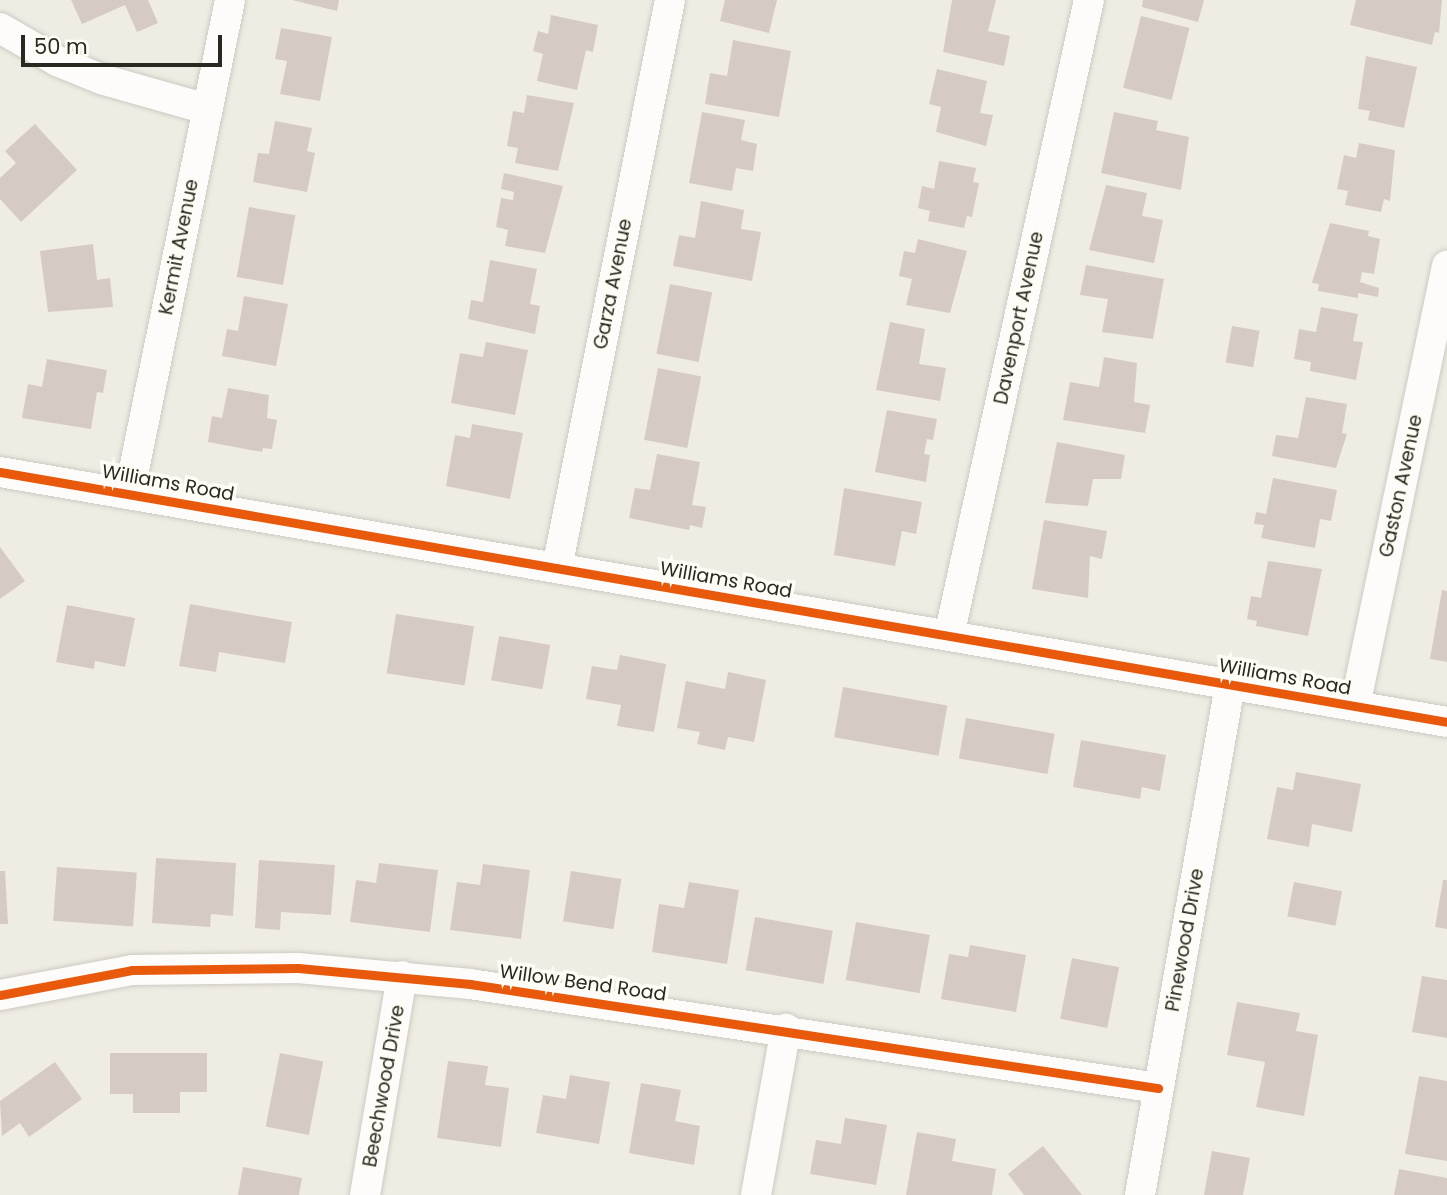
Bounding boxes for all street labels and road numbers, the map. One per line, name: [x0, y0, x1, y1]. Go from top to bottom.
street label: Kermit Avenue: [155, 177, 203, 317]
street label: Garza Avenue: [589, 217, 637, 351]
street label: Davenport Avenue: [990, 229, 1048, 407]
street label: Gaston Avenue: [1375, 413, 1427, 559]
street label: Williams Road: [100, 460, 236, 506]
street label: Williams Road: [658, 557, 794, 603]
street label: Williams Road: [1217, 654, 1353, 700]
street label: Pinewood Drive: [1161, 867, 1209, 1013]
street label: Willow Bend Road: [498, 960, 668, 1006]
street label: Beechwood Drive: [359, 1003, 409, 1169]

